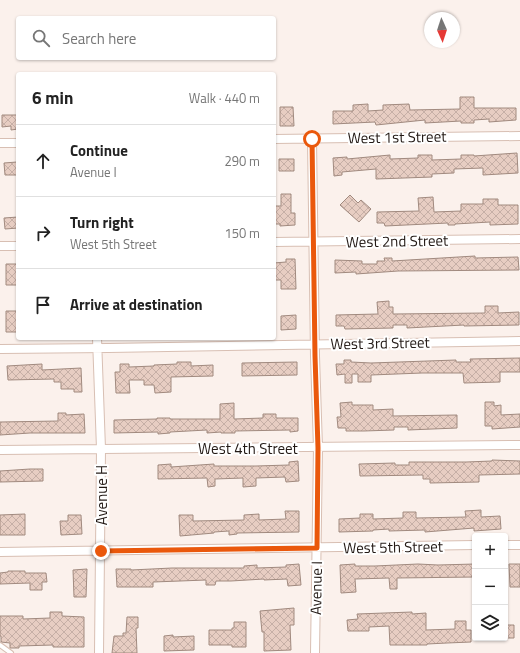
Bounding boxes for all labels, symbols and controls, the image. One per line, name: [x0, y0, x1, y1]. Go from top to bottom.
north arrow: [424, 12, 460, 48]
search box: [16, 16, 276, 60]
icon: search: [30, 27, 52, 49]
text: Search here: [62, 27, 136, 50]
text: 6 min: [32, 85, 73, 111]
text: Walk · 440 m: [189, 88, 260, 108]
street label: West 1st Street: [347, 125, 447, 149]
route start: [303, 130, 321, 148]
text: Continue: [70, 139, 128, 162]
icon: ahead: [32, 150, 54, 172]
text: 290 m: [224, 151, 260, 171]
text: Avenue I: [70, 162, 117, 182]
text: Turn right: [70, 211, 134, 234]
icon: right: [32, 222, 54, 244]
text: 150 m: [224, 223, 260, 243]
street label: West 2nd Street: [346, 229, 449, 253]
text: West 5th Street: [70, 234, 157, 254]
text: Arrive at destination: [70, 293, 203, 316]
icon: arrive: [32, 294, 54, 316]
street label: West 3rd Street: [330, 331, 431, 355]
street label: West 4th Street: [198, 437, 299, 460]
street label: Avenue H: [90, 465, 113, 525]
map controls: [472, 533, 508, 641]
button: +: [472, 533, 508, 569]
street label: West 5th Street: [343, 535, 444, 559]
route end: [92, 542, 110, 560]
street label: Avenue I: [304, 561, 328, 615]
button: −: [472, 569, 508, 605]
button: layers: [472, 605, 508, 641]

